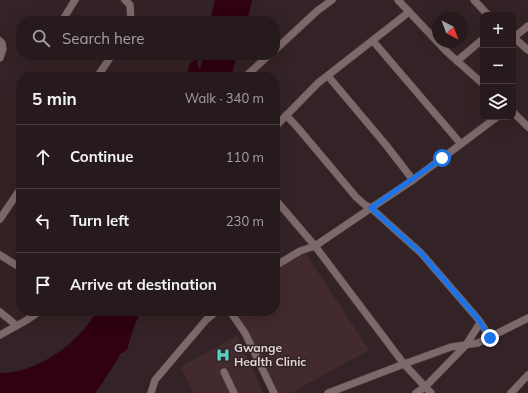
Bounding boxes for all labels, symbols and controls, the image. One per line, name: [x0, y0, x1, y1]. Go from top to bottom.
north arrow: [432, 12, 468, 48]
map controls: [480, 12, 516, 120]
button: +: [480, 12, 516, 48]
search box: [16, 16, 280, 60]
icon: search: [30, 27, 52, 49]
text: Search here: [62, 29, 144, 48]
button: −: [480, 48, 516, 84]
button: layers: [480, 84, 516, 120]
text: 5 min: [32, 88, 77, 109]
text: Walk · 340 m: [185, 90, 264, 106]
icon: ahead: [32, 146, 54, 168]
text: Continue: [70, 147, 133, 166]
text: 110 m: [226, 149, 264, 165]
route start: [433, 149, 451, 167]
icon: left: [32, 210, 54, 232]
text: Turn left: [70, 211, 129, 230]
text: 230 m: [226, 213, 264, 229]
icon: arrive: [32, 274, 54, 296]
text: Arrive at destination: [70, 275, 217, 294]
route end: [481, 329, 499, 347]
place label: Gwange Health Clinic: [234, 340, 306, 369]
hospital icon: Gwange Health Clinic: [215, 347, 231, 363]

